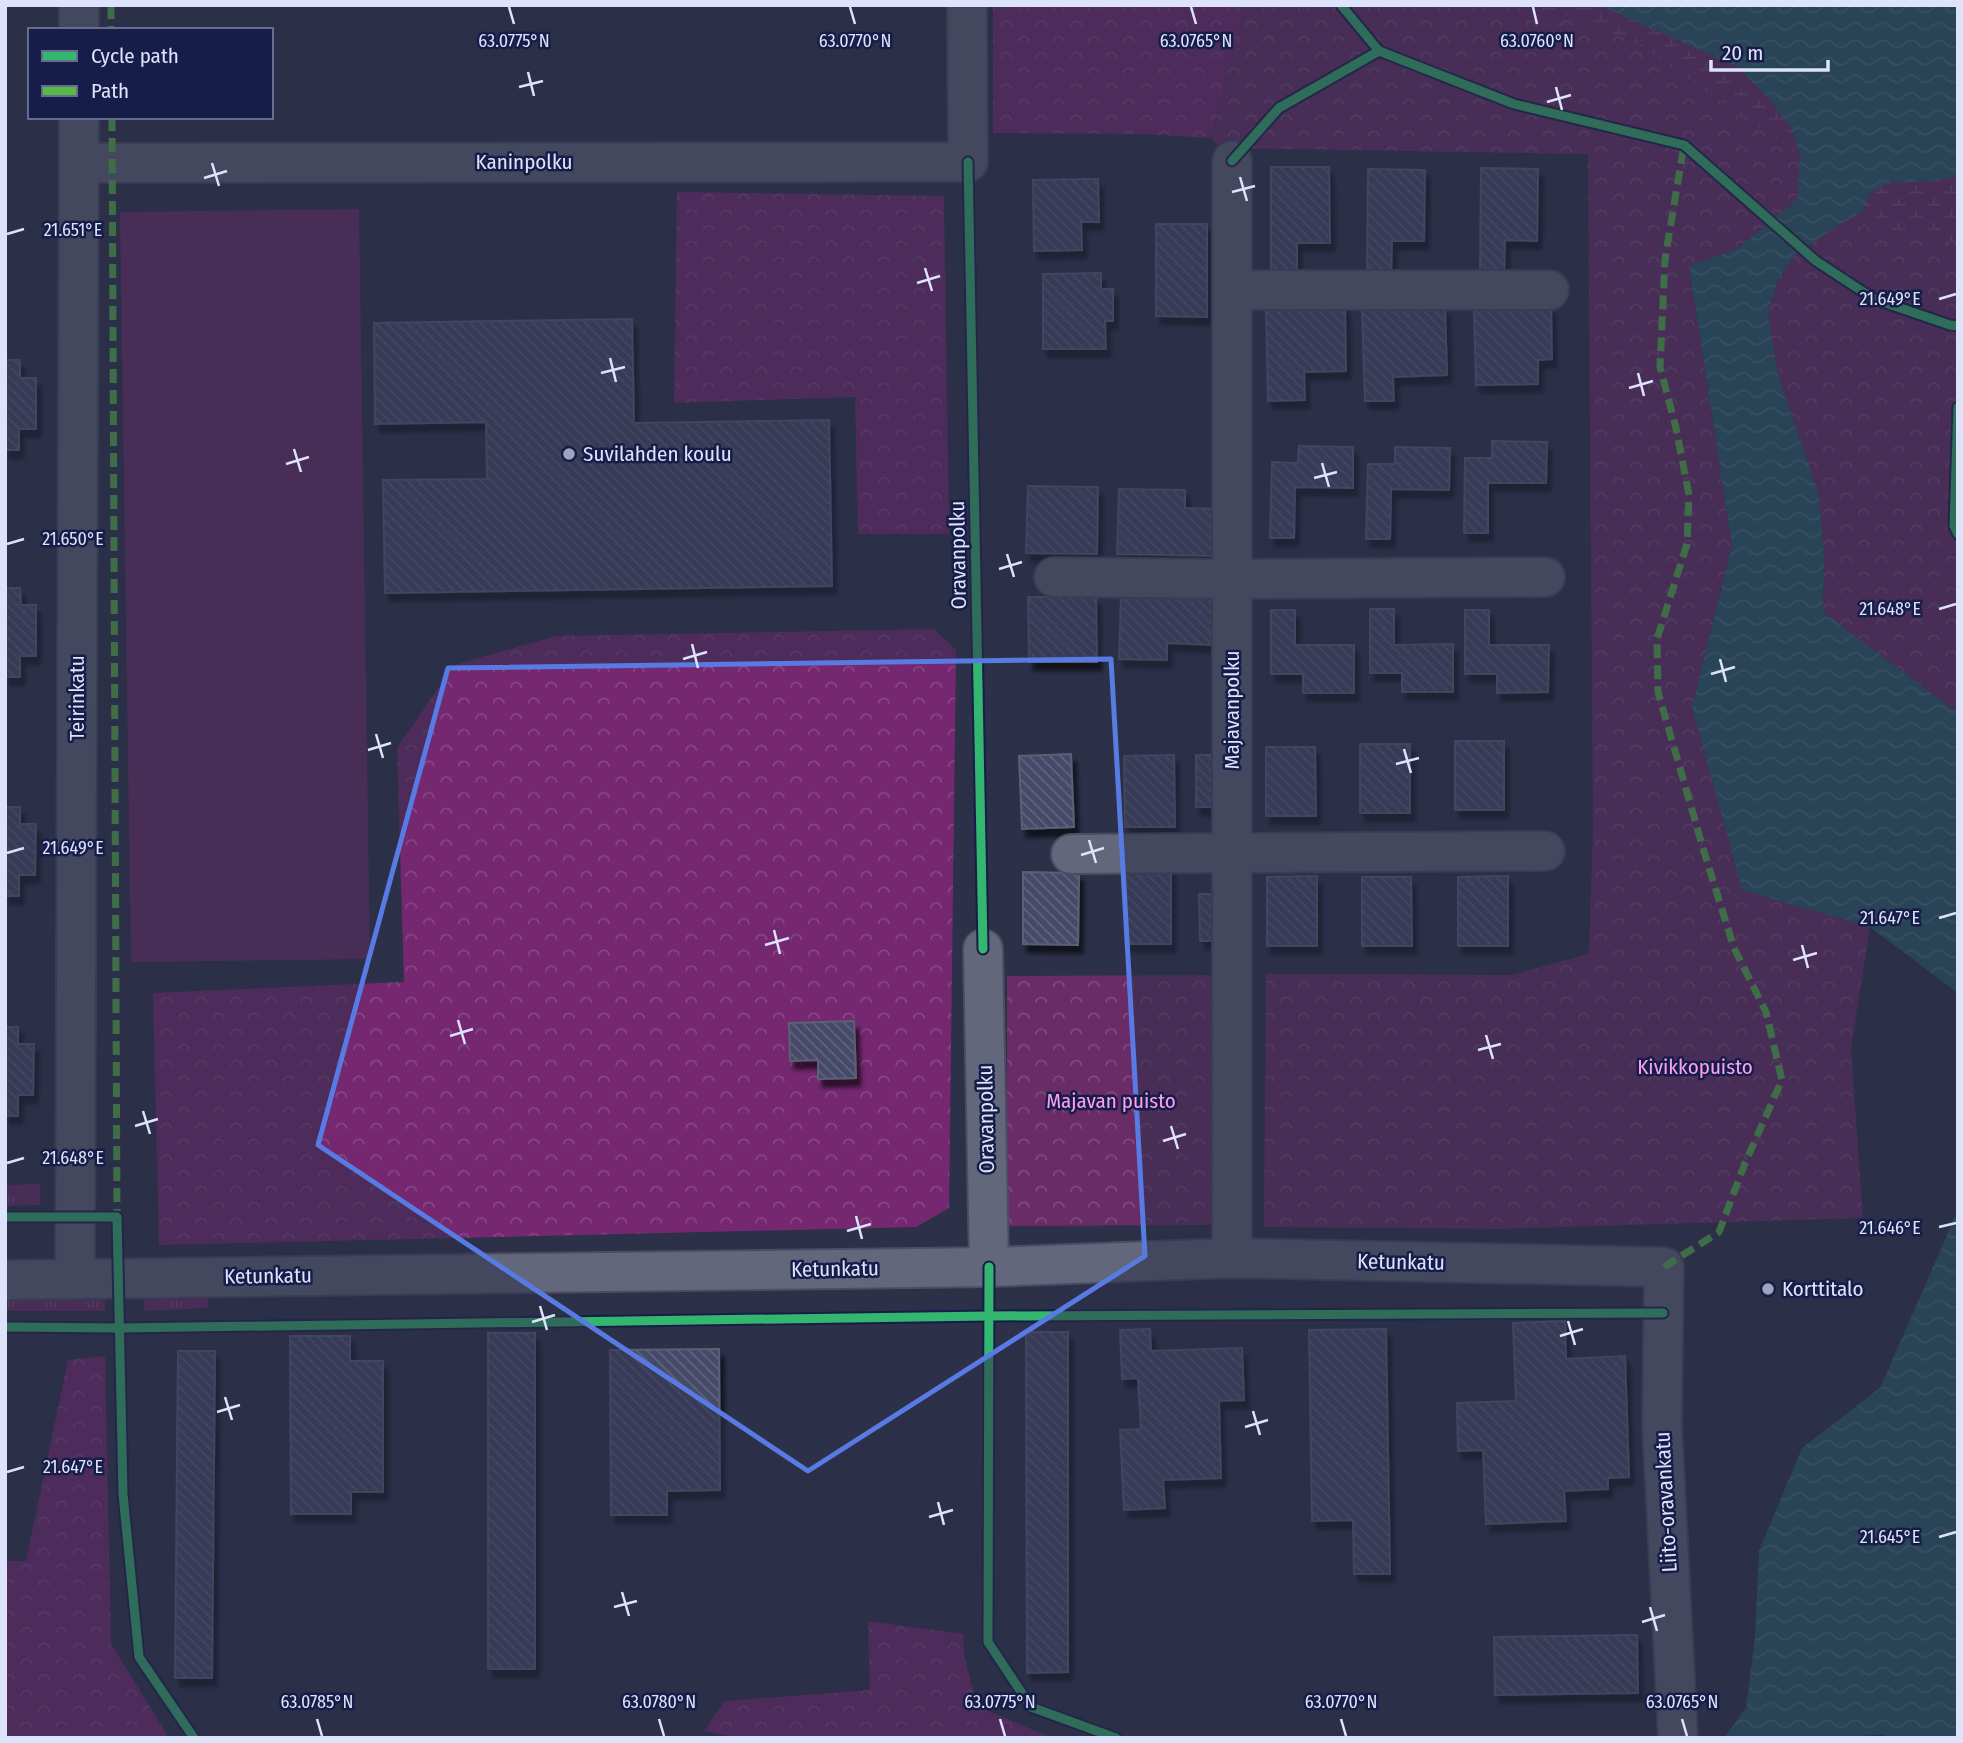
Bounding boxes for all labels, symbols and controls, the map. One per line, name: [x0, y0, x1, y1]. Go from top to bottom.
legend: [28, 28, 273, 119]
scale bar: [1711, 28, 1828, 72]
text: 63.0775°N: [478, 30, 550, 52]
text: 63.0770°N: [819, 30, 891, 52]
text: 63.0765°N: [1160, 30, 1232, 52]
text: 63.0760°N: [1500, 30, 1574, 52]
text: 20 m: [1722, 40, 1763, 66]
text: Cycle path: [91, 43, 179, 69]
text: Path: [91, 78, 129, 104]
street label: Kaninpolku: [475, 149, 573, 175]
text: 21.651°E: [44, 219, 102, 241]
text: 21.649°E: [1859, 288, 1921, 310]
place label: Suvilahden koulu: [583, 441, 732, 467]
marker: Suvilahden koulu: [561, 446, 577, 462]
street label: Oravanpolku: [944, 500, 972, 610]
text: 21.650°E: [42, 528, 104, 550]
text: 21.648°E: [1859, 598, 1921, 620]
street label: Majavanpolku: [1219, 650, 1245, 770]
street label: Teirinkatu: [64, 655, 90, 741]
text: 21.649°E: [42, 837, 104, 859]
text: 21.647°E: [1860, 907, 1920, 929]
park label: Kivikkopuisto: [1637, 1054, 1753, 1080]
street label: Oravanpolku: [972, 1064, 1000, 1174]
park label: Majavan puisto: [1046, 1088, 1176, 1114]
text: 21.648°E: [42, 1147, 104, 1169]
text: 21.646°E: [1859, 1217, 1921, 1239]
street label: Ketunkatu: [1357, 1248, 1445, 1276]
street label: Ketunkatu: [791, 1255, 879, 1283]
street label: Ketunkatu: [224, 1262, 312, 1290]
place label: Korttitalo: [1782, 1276, 1864, 1302]
marker: Korttitalo: [1760, 1281, 1776, 1297]
street label: Liito-oravankatu: [1649, 1431, 1683, 1573]
text: 21.647°E: [43, 1456, 103, 1478]
text: 21.645°E: [1860, 1526, 1920, 1548]
text: 63.0785°N: [281, 1691, 353, 1713]
text: 63.0780°N: [622, 1691, 696, 1713]
text: 63.0775°N: [964, 1691, 1036, 1713]
text: 63.0770°N: [1305, 1691, 1377, 1713]
text: 63.0765°N: [1646, 1691, 1718, 1713]

